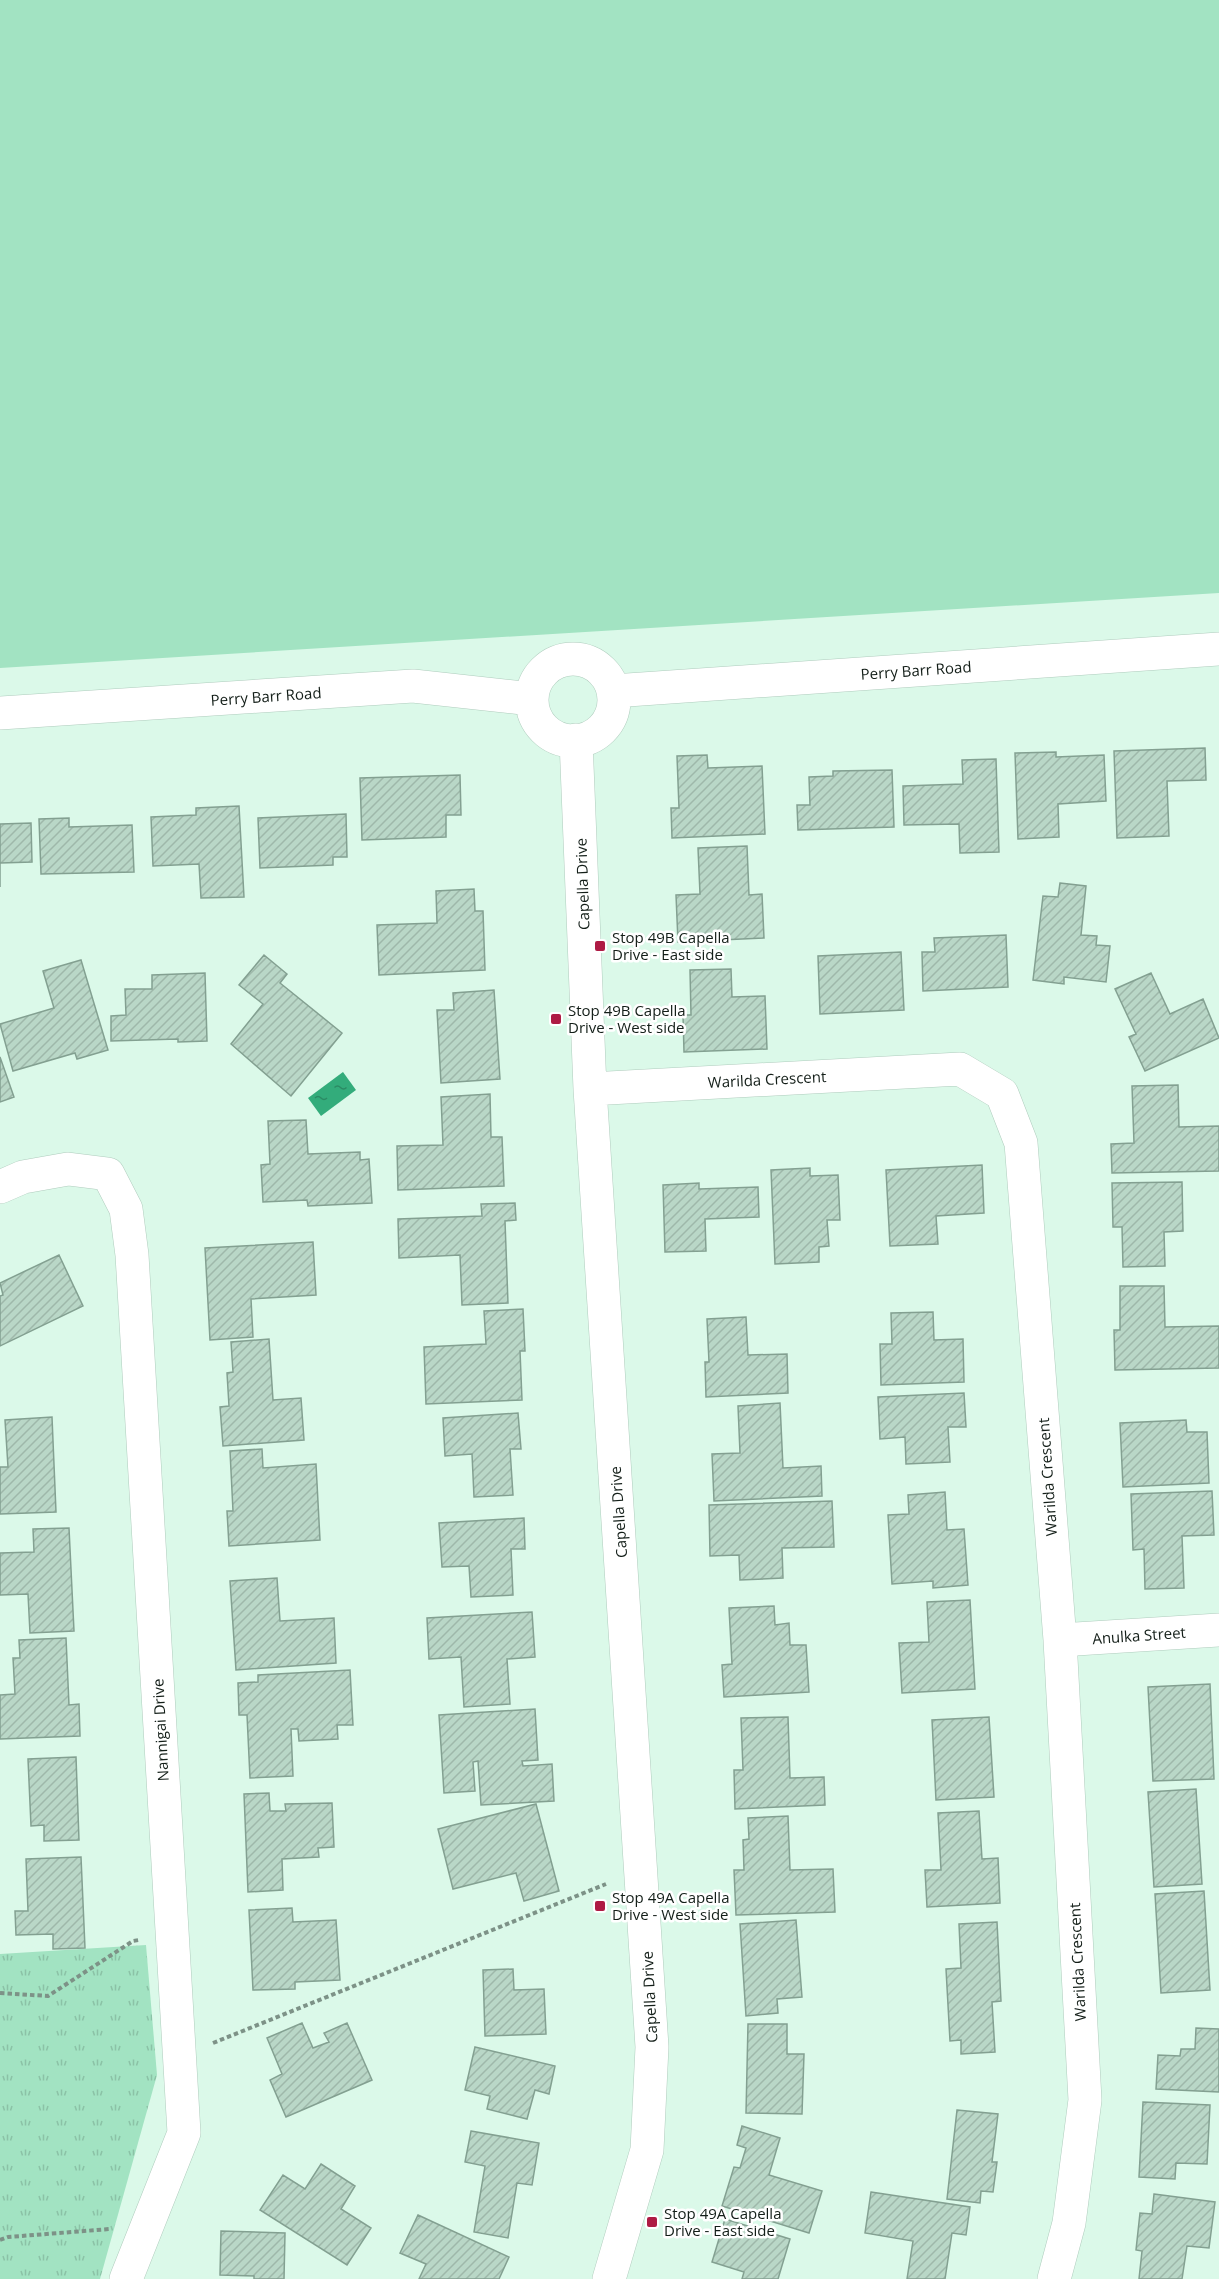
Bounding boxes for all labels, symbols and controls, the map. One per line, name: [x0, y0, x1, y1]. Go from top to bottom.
street label: Perry Barr Road: [860, 656, 972, 684]
street label: Perry Barr Road: [210, 682, 322, 710]
street label: Capella Drive: [570, 838, 594, 930]
place label: Stop 49B Capella Drive - East side: [612, 927, 730, 964]
marker: Stop 49B Capella Drive - East side: [593, 939, 607, 953]
place label: Stop 49B Capella Drive - West side: [568, 1000, 686, 1037]
marker: Stop 49B Capella Drive - West side: [549, 1012, 563, 1026]
street label: Warilda Crescent: [707, 1066, 827, 1092]
street label: Warilda Crescent: [1033, 1417, 1061, 1537]
street label: Capella Drive: [605, 1465, 631, 1559]
street label: Anulka Street: [1092, 1622, 1186, 1648]
street label: Nannigai Drive: [147, 1678, 173, 1782]
place label: Stop 49A Capella Drive - West side: [612, 1887, 730, 1924]
marker: Stop 49A Capella Drive - West side: [593, 1899, 607, 1913]
street label: Warilda Crescent: [1064, 1902, 1090, 2022]
street label: Capella Drive: [637, 1951, 661, 2043]
place label: Stop 49A Capella Drive - East side: [664, 2203, 782, 2240]
marker: Stop 49A Capella Drive - East side: [645, 2215, 659, 2229]

